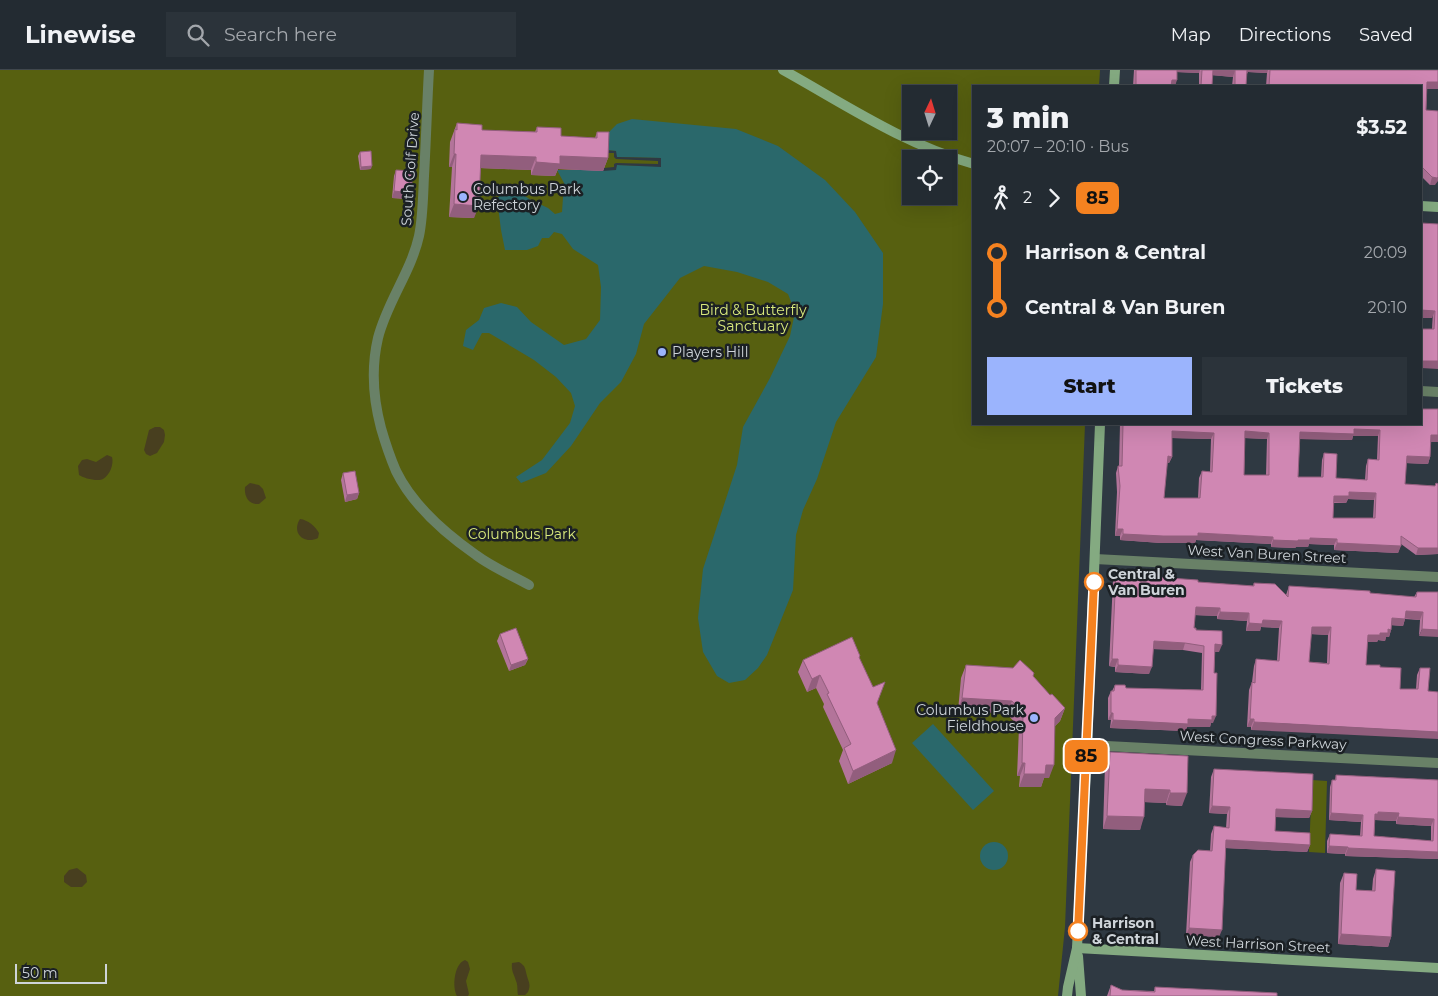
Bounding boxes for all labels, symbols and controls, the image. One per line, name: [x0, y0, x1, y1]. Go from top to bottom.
search box: [166, 12, 516, 57]
text: Linewise: [25, 20, 136, 49]
icon: search: [184, 21, 212, 49]
text: Search here: [224, 23, 337, 46]
text: Map: [1171, 24, 1211, 46]
text: Directions: [1239, 24, 1331, 46]
text: Saved: [1359, 24, 1413, 46]
north arrow: [902, 85, 958, 140]
map controls: [902, 85, 957, 205]
text: 3 min: [987, 101, 1070, 135]
street label: South Golf Drive: [397, 111, 423, 227]
text: $3.52: [1356, 116, 1407, 139]
text: 20:07 – 20:10 · Bus: [987, 137, 1129, 156]
button: locate: [902, 150, 957, 205]
place label: Columbus Park Refectory: [473, 180, 581, 214]
icon: walk: [987, 184, 1015, 212]
icon: forward: [1040, 184, 1068, 212]
text: 85: [1086, 187, 1109, 209]
text: 2: [1023, 188, 1032, 207]
marker: Columbus Park Refectory: [457, 191, 469, 203]
text: Harrison & Central: [1025, 241, 1206, 264]
text: 20:09: [1364, 243, 1407, 262]
text: Central & Van Buren: [1025, 296, 1225, 319]
text: 20:10: [1368, 298, 1407, 317]
park label: Bird & Butterfly Sanctuary: [699, 301, 807, 335]
place label: Players Hill: [672, 343, 748, 361]
marker: Players Hill: [656, 346, 668, 358]
button: Start: [987, 357, 1192, 415]
button: Tickets: [1202, 357, 1407, 415]
park label: Columbus Park: [468, 525, 577, 543]
street label: West Van Buren Street: [1187, 541, 1347, 567]
place label: Central & Van Buren: [1107, 565, 1185, 599]
marker: Central & Van Buren: [1084, 572, 1104, 592]
place label: Columbus Park Fieldhouse: [916, 701, 1025, 735]
marker: Columbus Park Fieldhouse: [1028, 712, 1040, 724]
street label: West Congress Parkway: [1179, 727, 1347, 753]
line badge: 85: [1064, 740, 1108, 772]
text: 85: [1075, 745, 1097, 767]
place label: Harrison & Central: [1092, 914, 1159, 948]
marker: Harrison & Central: [1068, 921, 1088, 941]
street label: West Harrison Street: [1185, 931, 1331, 957]
scale bar: [15, 961, 108, 984]
text: 50 m: [22, 964, 58, 982]

